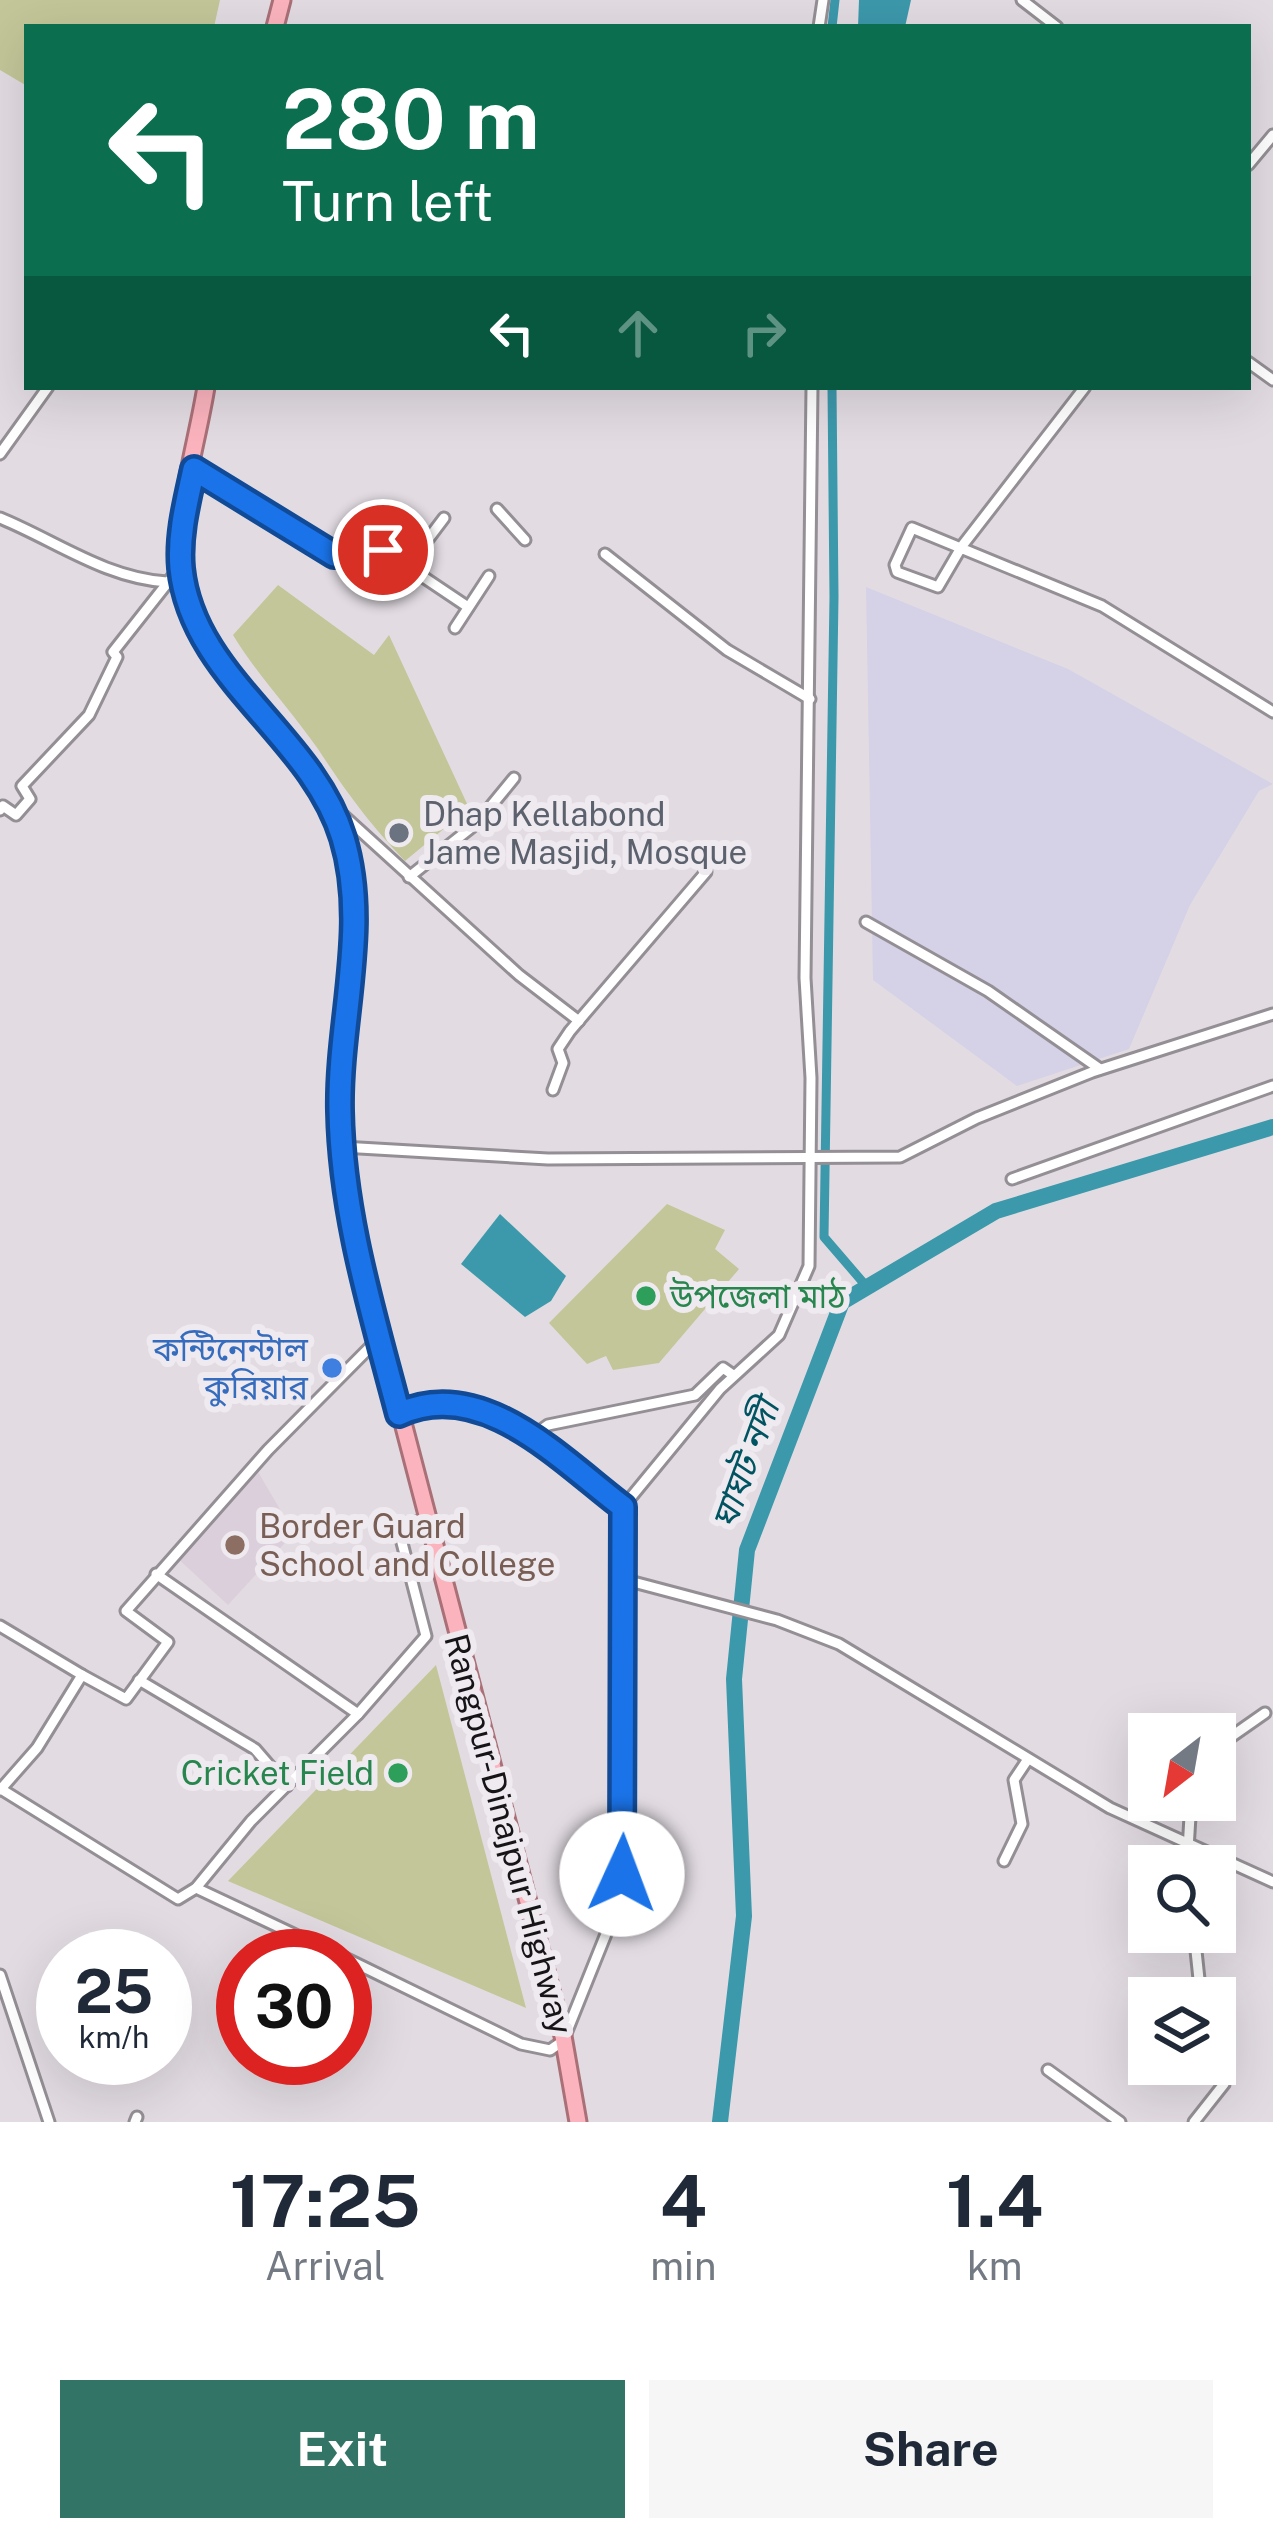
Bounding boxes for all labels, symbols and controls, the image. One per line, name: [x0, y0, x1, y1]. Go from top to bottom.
text: 280 m: [282, 69, 540, 168]
icon: left: [84, 72, 240, 228]
text: Turn left: [282, 170, 493, 233]
icon: left: [479, 300, 545, 366]
icon: ahead: [605, 300, 671, 366]
icon: right: [731, 300, 797, 366]
pin: [332, 499, 434, 601]
icon: arrive: [350, 517, 416, 583]
place label: Dhap Kellabond Jame Masjid, Mosque: [423, 795, 747, 871]
marker: Dhap Kellabond Jame Masjid, Mosque: [386, 820, 412, 846]
place label: উপজেলা মাঠ: [669, 1276, 846, 1315]
marker: উপজেলা মাঠ: [633, 1283, 659, 1309]
place label: কন্টিনেন্টাল কুরিয়ার: [152, 1330, 309, 1407]
marker: কন্টিনেন্টাল কুরিয়ার: [319, 1355, 345, 1381]
water label: ঘাঘট নদী: [702, 1388, 790, 1534]
place label: Border Guard School and College: [259, 1507, 555, 1583]
marker: Border Guard School and College: [222, 1532, 248, 1558]
street label: Rangpur-Dinajpur Highway: [437, 1630, 581, 2038]
north arrow: [1128, 1713, 1236, 1821]
map controls: [1128, 1713, 1236, 2085]
place label: Cricket Field: [181, 1754, 374, 1792]
marker: Cricket Field: [385, 1760, 411, 1786]
position arrow: [559, 1811, 685, 1937]
button: search: [1128, 1845, 1236, 1953]
speed limit sign: 30: [216, 1929, 372, 2085]
text: 25: [75, 1956, 153, 2027]
button: layers: [1128, 1977, 1236, 2085]
text: km/h: [79, 2019, 149, 2055]
text: 17:25: [230, 2159, 421, 2243]
text: 4: [660, 2159, 707, 2243]
text: 1.4: [946, 2159, 1043, 2243]
text: Arrival: [265, 2243, 385, 2289]
text: min: [650, 2243, 716, 2289]
text: km: [967, 2243, 1023, 2289]
button: Exit: [60, 2380, 625, 2518]
button: Share: [649, 2380, 1213, 2518]

